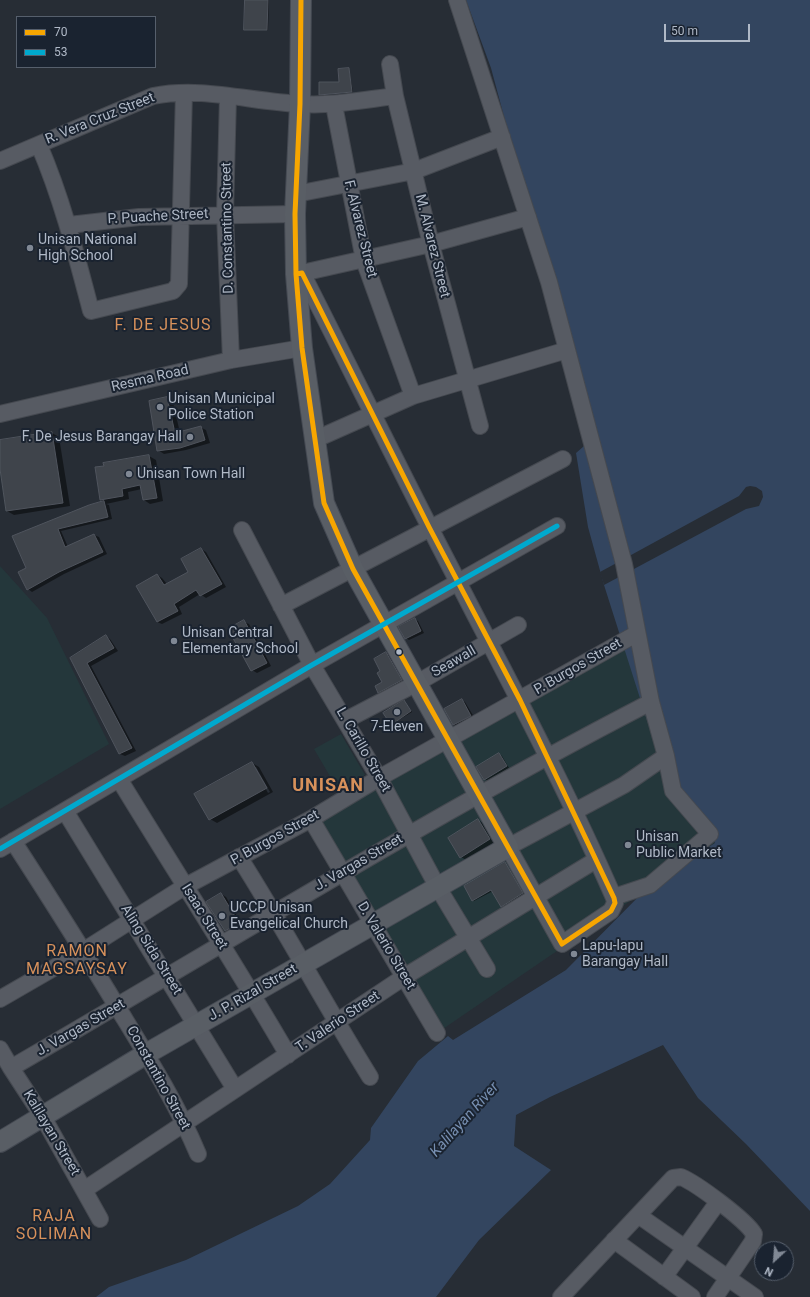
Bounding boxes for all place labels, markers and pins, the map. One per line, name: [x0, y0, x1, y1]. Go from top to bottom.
place label: Unisan National High School: [38, 232, 137, 264]
marker: Unisan National High School: [25, 243, 35, 253]
place label: Unisan Municipal Police Station: [168, 391, 275, 424]
marker: Unisan Municipal Police Station: [155, 402, 165, 412]
place label: F. De Jesus Barangay Hall: [22, 429, 182, 445]
marker: F. De Jesus Barangay Hall: [185, 432, 195, 442]
place label: Unisan Town Hall: [137, 466, 245, 482]
marker: Unisan Town Hall: [124, 469, 134, 479]
place label: Unisan Central Elementary School: [182, 625, 298, 658]
marker: Unisan Central Elementary School: [169, 636, 179, 646]
unlabelled marker: [394, 647, 404, 657]
marker: 7-Eleven: [392, 707, 402, 717]
place label: 7-Eleven: [371, 719, 423, 735]
place label: Unisan Public Market: [636, 829, 722, 862]
marker: Unisan Public Market: [623, 840, 633, 850]
place label: UCCP Unisan Evangelical Church: [230, 900, 348, 932]
marker: UCCP Unisan Evangelical Church: [217, 911, 227, 921]
place label: Lapu-lapu Barangay Hall: [582, 938, 668, 970]
marker: Lapu-lapu Barangay Hall: [569, 949, 579, 959]

